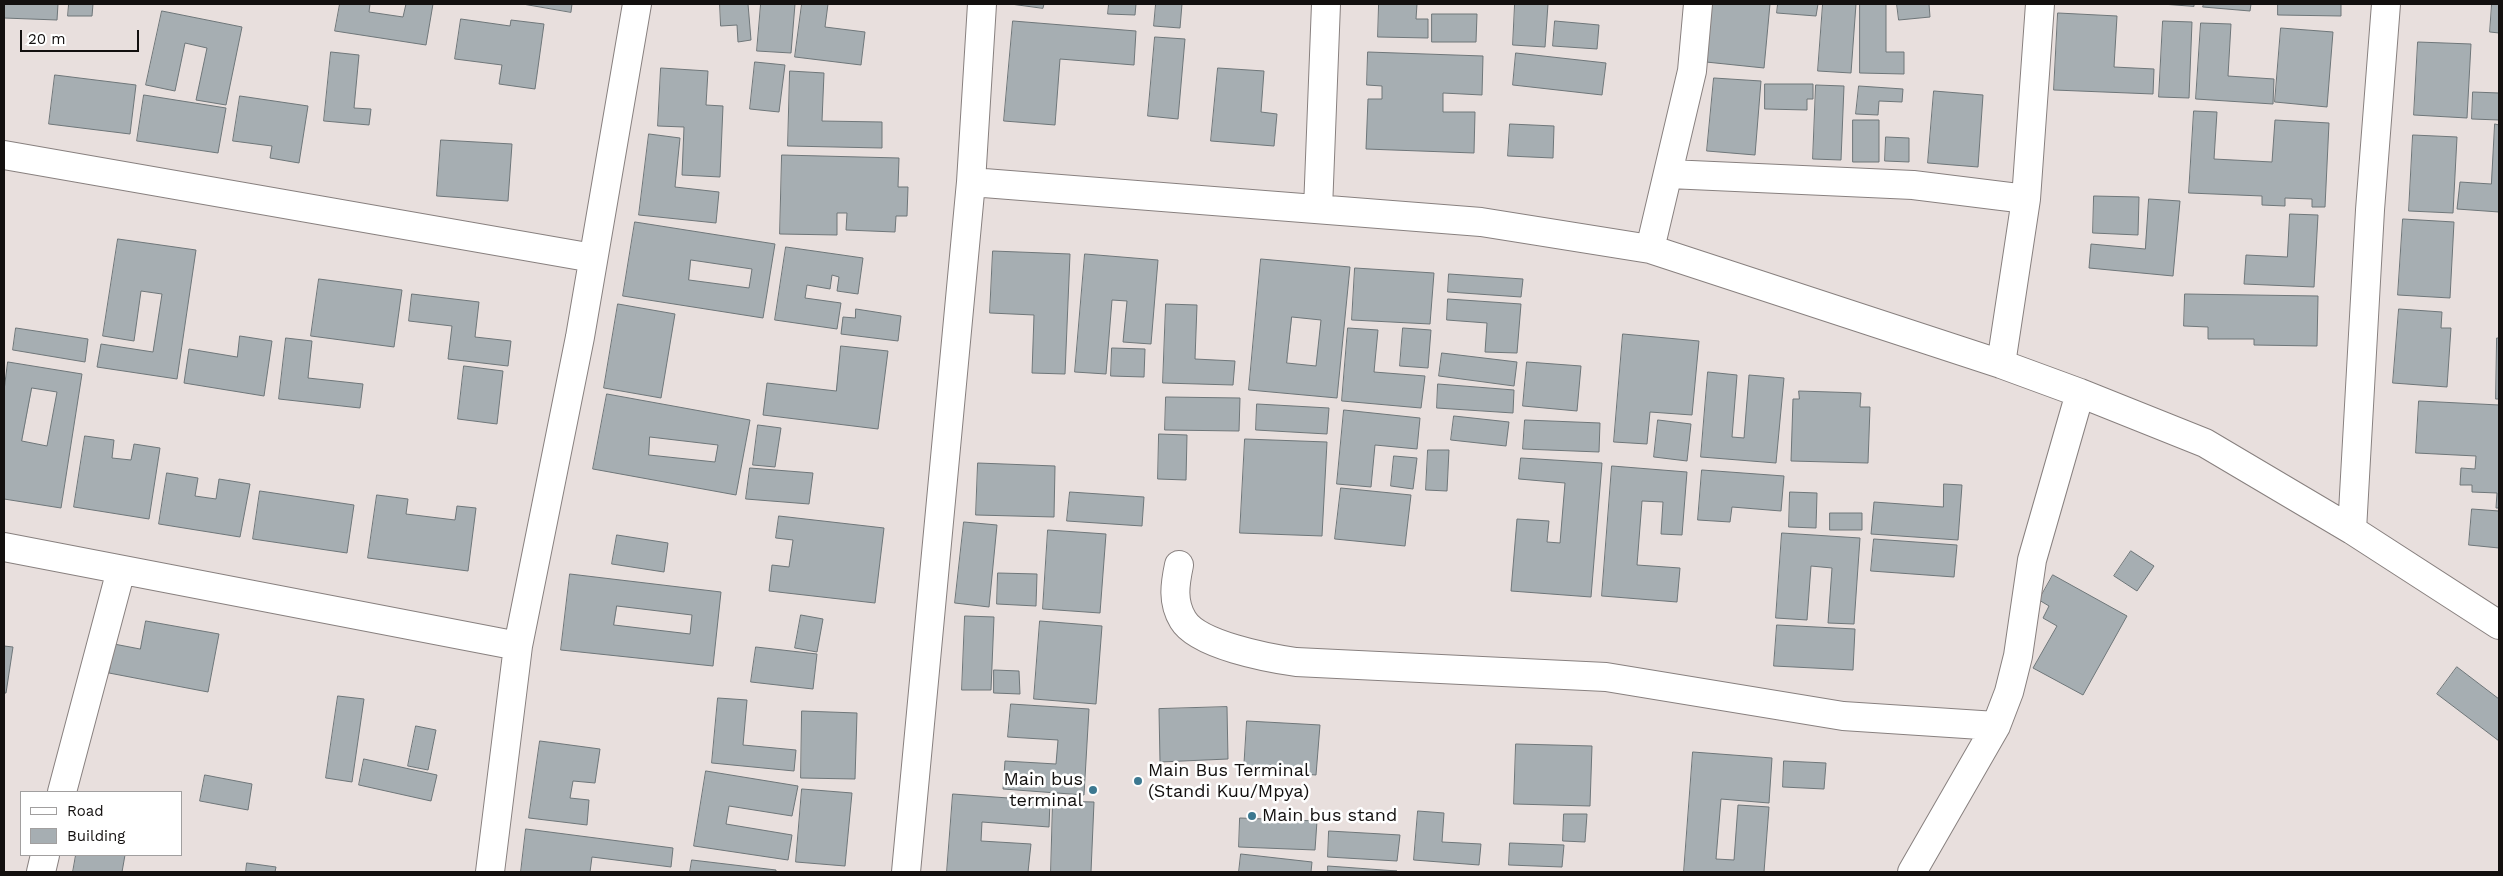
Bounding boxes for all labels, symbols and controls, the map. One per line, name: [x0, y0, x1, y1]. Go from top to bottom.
scale bar: [22, 20, 141, 52]
text: 20 m: [28, 30, 66, 48]
place label: Main Bus Terminal (Standi Kuu/Mpya): [1148, 760, 1309, 802]
place label: Main bus terminal: [1004, 769, 1083, 812]
marker: Main Bus Terminal (Standi Kuu/Mpya): [1132, 775, 1144, 787]
marker: Main bus terminal: [1087, 784, 1099, 796]
legend: [20, 791, 182, 856]
text: Road: [67, 802, 104, 820]
place label: Main bus stand: [1262, 805, 1397, 827]
marker: Main bus stand: [1246, 810, 1258, 822]
text: Building: [67, 827, 125, 845]

